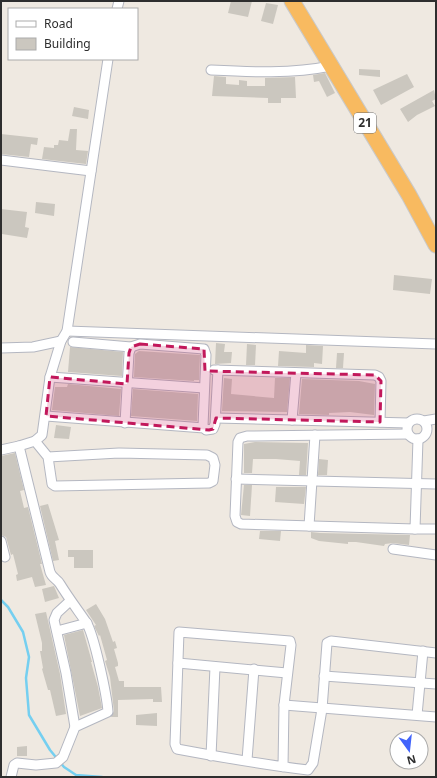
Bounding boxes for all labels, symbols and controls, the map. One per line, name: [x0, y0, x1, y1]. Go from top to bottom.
legend: [8, 8, 138, 60]
text: Road: [44, 15, 73, 32]
text: Building: [44, 35, 91, 52]
road number: 21: [354, 113, 376, 133]
north arrow: [389, 730, 429, 770]
text: N: [405, 752, 418, 769]

